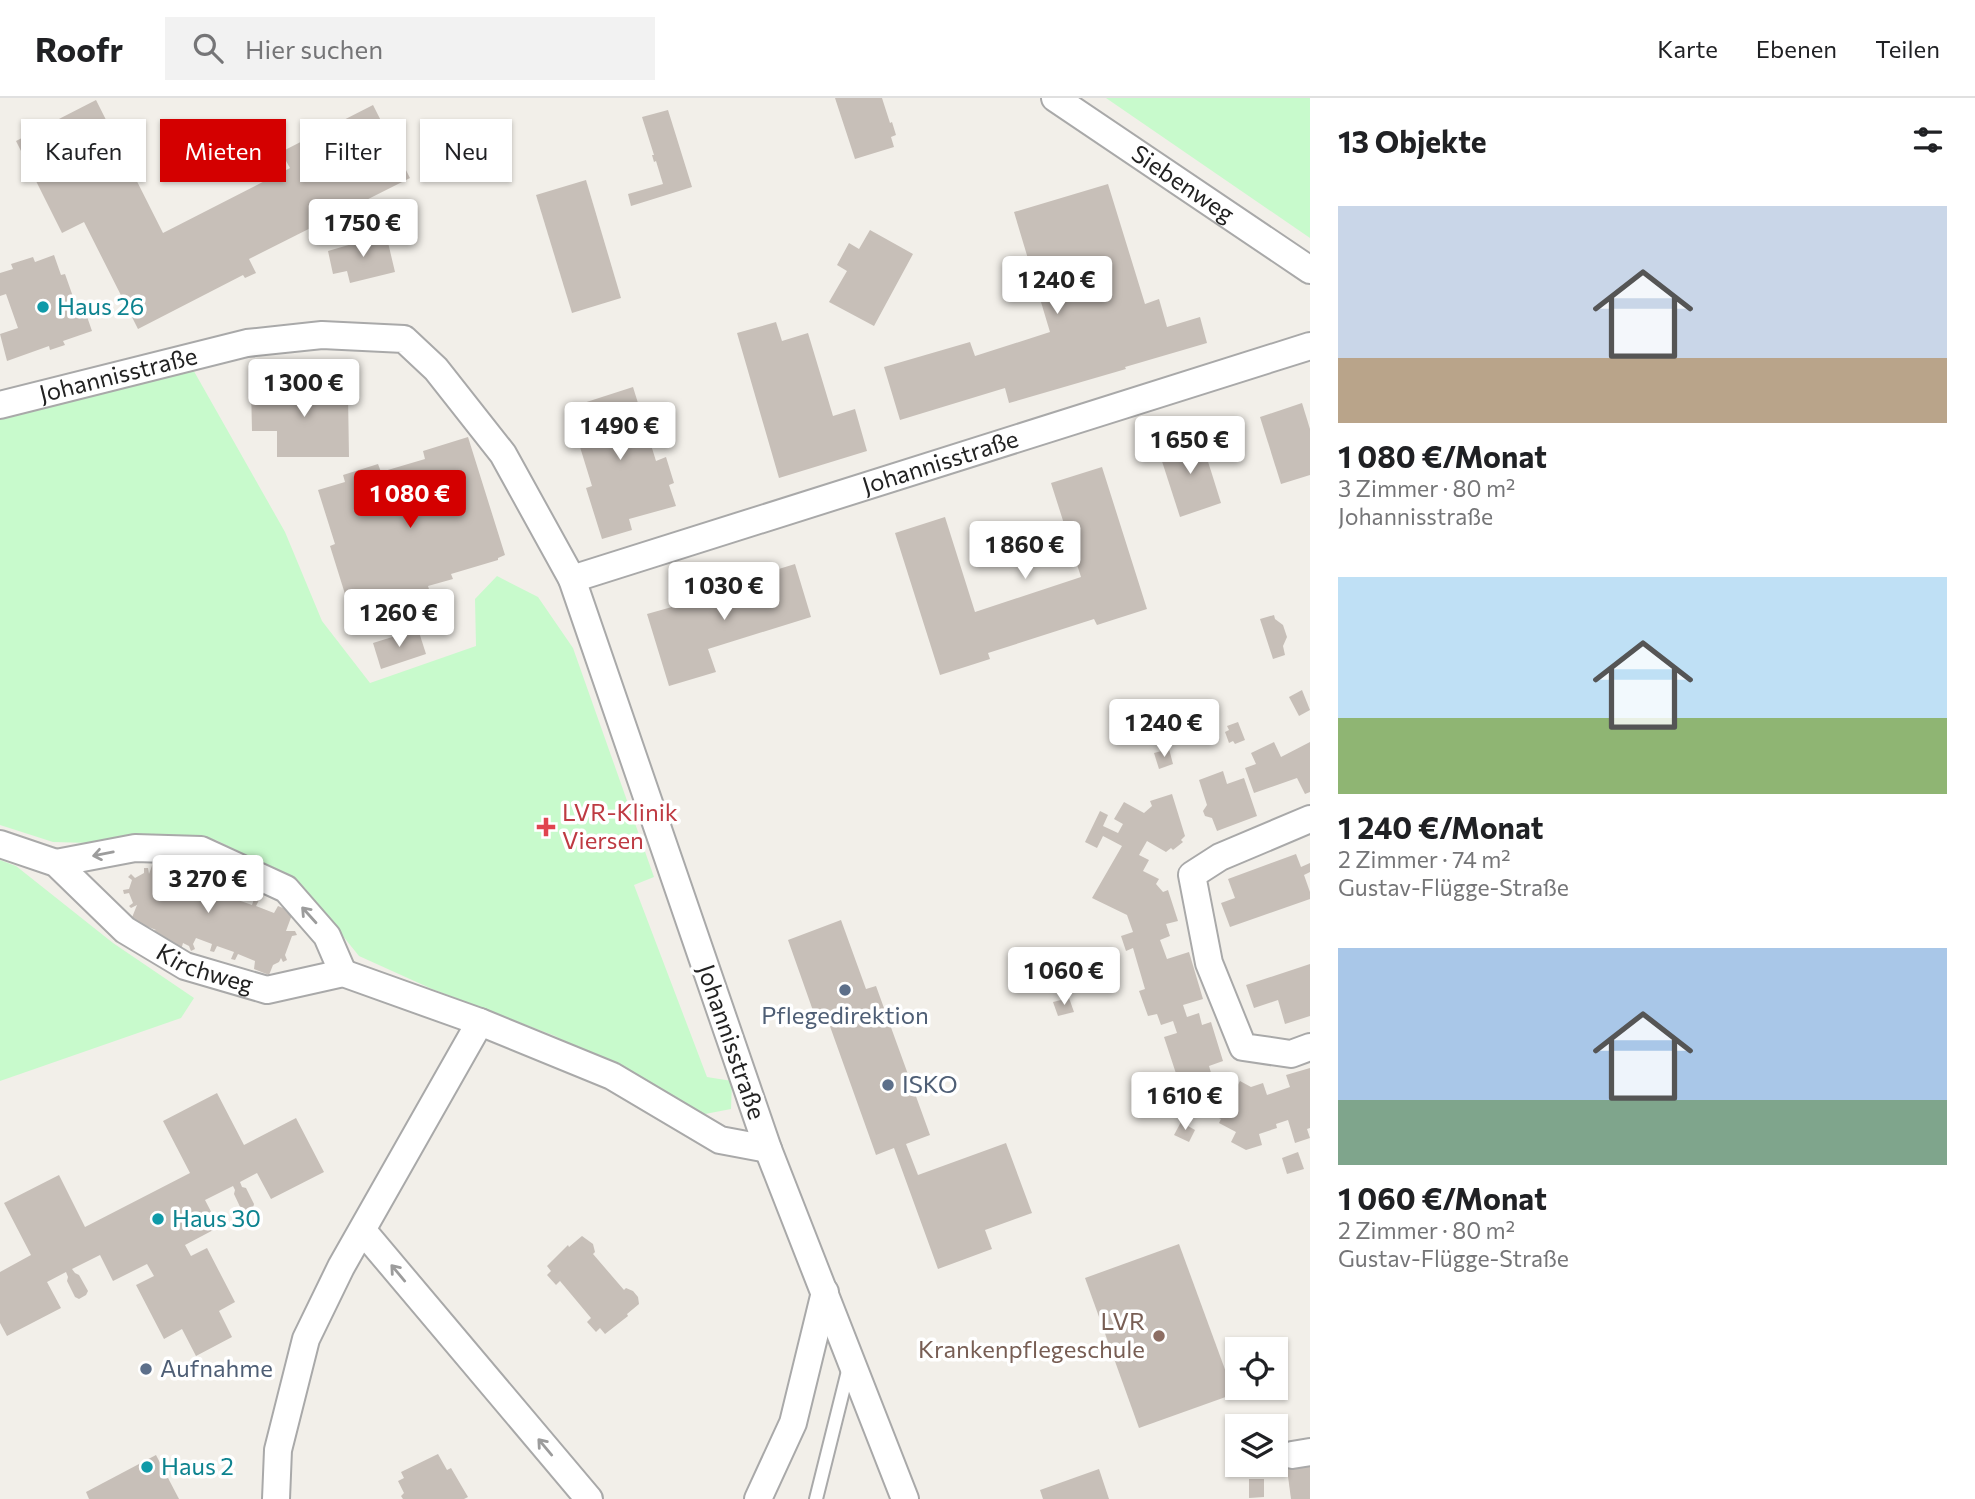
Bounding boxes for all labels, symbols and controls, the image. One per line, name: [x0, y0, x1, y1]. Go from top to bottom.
search box: [165, 17, 655, 80]
text: Roofr: [35, 28, 123, 69]
icon: search: [189, 29, 227, 67]
text: Hier suchen: [245, 33, 383, 64]
text: Karte: [1657, 34, 1718, 63]
text: Ebenen: [1756, 34, 1837, 63]
text: Teilen: [1875, 34, 1940, 63]
chip: Kaufen: [21, 119, 146, 182]
chip: Mieten: [160, 119, 286, 182]
chip: Filter: [300, 119, 406, 182]
chip: Neu: [420, 119, 512, 182]
icon: filters: [1909, 121, 1947, 159]
text: 13 Objekte: [1338, 122, 1487, 159]
street label: Siebenweg: [1127, 138, 1240, 228]
pin: 1 750 €: [298, 200, 428, 259]
text: 1 750 €: [325, 208, 401, 236]
icon: home: [1580, 251, 1706, 377]
pin: 1 240 €: [992, 256, 1122, 316]
text: 1 240 €: [1018, 265, 1096, 293]
place label: Haus 26: [57, 291, 144, 320]
marker: Haus 26: [35, 299, 51, 315]
street label: Johannisstraße: [36, 340, 200, 408]
pin: 1 300 €: [239, 360, 369, 419]
text: 1 300 €: [264, 368, 344, 396]
pin: 1 490 €: [555, 402, 685, 462]
text: 1 490 €: [581, 411, 659, 439]
pin: 1 650 €: [1125, 416, 1255, 476]
street label: Johannisstraße: [858, 423, 1022, 499]
text: 1 650 €: [1151, 425, 1229, 453]
text: 1 080 €/Monat: [1338, 437, 1547, 474]
pin: 1 080 €: [345, 470, 475, 530]
text: 3 Zimmer · 80 m²: [1338, 474, 1515, 502]
text: 1 080 €: [370, 479, 450, 507]
text: Johannisstraße: [1338, 502, 1493, 530]
pin: 1 860 €: [960, 522, 1090, 581]
text: 1 860 €: [985, 530, 1065, 558]
pin: 1 030 €: [659, 562, 789, 622]
text: 1 030 €: [684, 571, 764, 599]
pin: 1 260 €: [334, 589, 464, 649]
text: 1 260 €: [360, 598, 438, 626]
icon: home: [1580, 622, 1706, 748]
pin: 1 240 €: [1099, 700, 1229, 759]
text: 1 240 €: [1125, 708, 1203, 736]
place label: LVR-Klinik Viersen: [562, 797, 678, 854]
text: 1 240 €/Monat: [1338, 808, 1543, 845]
marker: LVR-Klinik Viersen: [536, 817, 556, 837]
text: 2 Zimmer · 74 m²: [1338, 845, 1511, 873]
one-way arrow: [92, 848, 115, 862]
pin: 3 270 €: [143, 856, 273, 915]
text: 3 270 €: [168, 864, 248, 892]
text: Gustav-Flügge-Straße: [1338, 873, 1569, 901]
one-way arrow: [301, 907, 317, 925]
street label: Kirchweg: [152, 936, 257, 998]
pin: 1 060 €: [999, 948, 1129, 1007]
text: 1 060 €: [1024, 956, 1104, 984]
street label: Johannisstraße: [692, 960, 772, 1123]
marker: Pflegedirektion: [837, 982, 853, 998]
icon: home: [1580, 993, 1706, 1119]
place label: Pflegedirektion: [761, 1000, 929, 1029]
place label: ISKO: [902, 1069, 958, 1098]
pin: 1 610 €: [1120, 1072, 1250, 1132]
marker: ISKO: [880, 1077, 896, 1093]
text: 1 610 €: [1147, 1081, 1223, 1109]
text: 1 060 €/Monat: [1338, 1179, 1547, 1216]
place label: Haus 30: [172, 1203, 261, 1232]
marker: Haus 30: [150, 1211, 166, 1227]
text: 2 Zimmer · 80 m²: [1338, 1216, 1515, 1244]
text: Gustav-Flügge-Straße: [1338, 1244, 1569, 1272]
one-way arrow: [390, 1264, 406, 1282]
place label: LVR Krankenpflegeschule: [918, 1306, 1145, 1363]
marker: LVR Krankenpflegeschule: [1151, 1328, 1167, 1344]
map controls: [1225, 1337, 1288, 1477]
button: locate: [1225, 1337, 1288, 1400]
place label: Aufnahme: [160, 1353, 273, 1382]
marker: Aufnahme: [138, 1361, 154, 1377]
button: layers: [1225, 1414, 1288, 1477]
one-way arrow: [537, 1438, 553, 1456]
place label: Haus 2: [161, 1451, 234, 1480]
marker: Haus 2: [139, 1459, 155, 1475]

